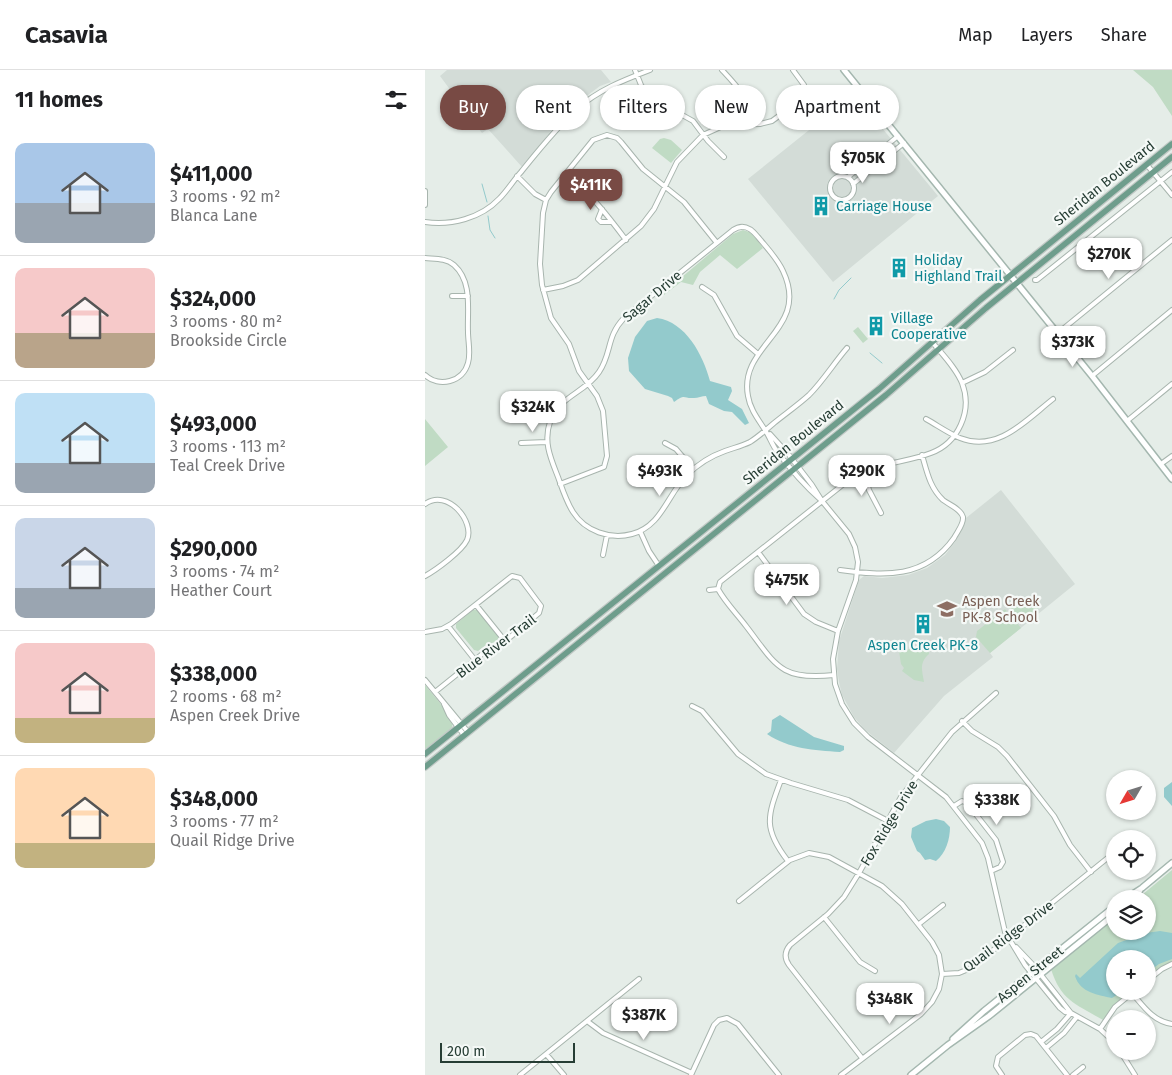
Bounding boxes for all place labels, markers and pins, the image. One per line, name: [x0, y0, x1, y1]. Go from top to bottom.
pin: $705K: [828, 142, 898, 184]
pin: $411K: [556, 168, 626, 211]
building icon: Carriage House: [810, 195, 832, 217]
place label: Carriage House: [836, 198, 932, 215]
pin: $270K: [1074, 238, 1144, 280]
place label: Holiday Highland Trail: [914, 252, 1002, 285]
building icon: Holiday Highland Trail: [888, 257, 910, 279]
place label: Village Cooperative: [891, 310, 967, 343]
building icon: Village Cooperative: [865, 315, 887, 337]
pin: $373K: [1038, 326, 1108, 368]
pin: $324K: [498, 390, 568, 433]
pin: $493K: [625, 454, 695, 497]
pin: $290K: [827, 454, 897, 497]
pin: $475K: [752, 564, 822, 606]
place label: Aspen Creek PK-8 School: [962, 593, 1040, 626]
school or university icon: Aspen Creek PK-8 School: [936, 598, 958, 620]
building icon: Aspen Creek PK-8: [912, 613, 934, 635]
place label: Aspen Creek PK-8: [868, 637, 978, 654]
pin: $338K: [962, 784, 1032, 826]
pin: $348K: [855, 982, 925, 1025]
pin: $387K: [609, 998, 679, 1041]

